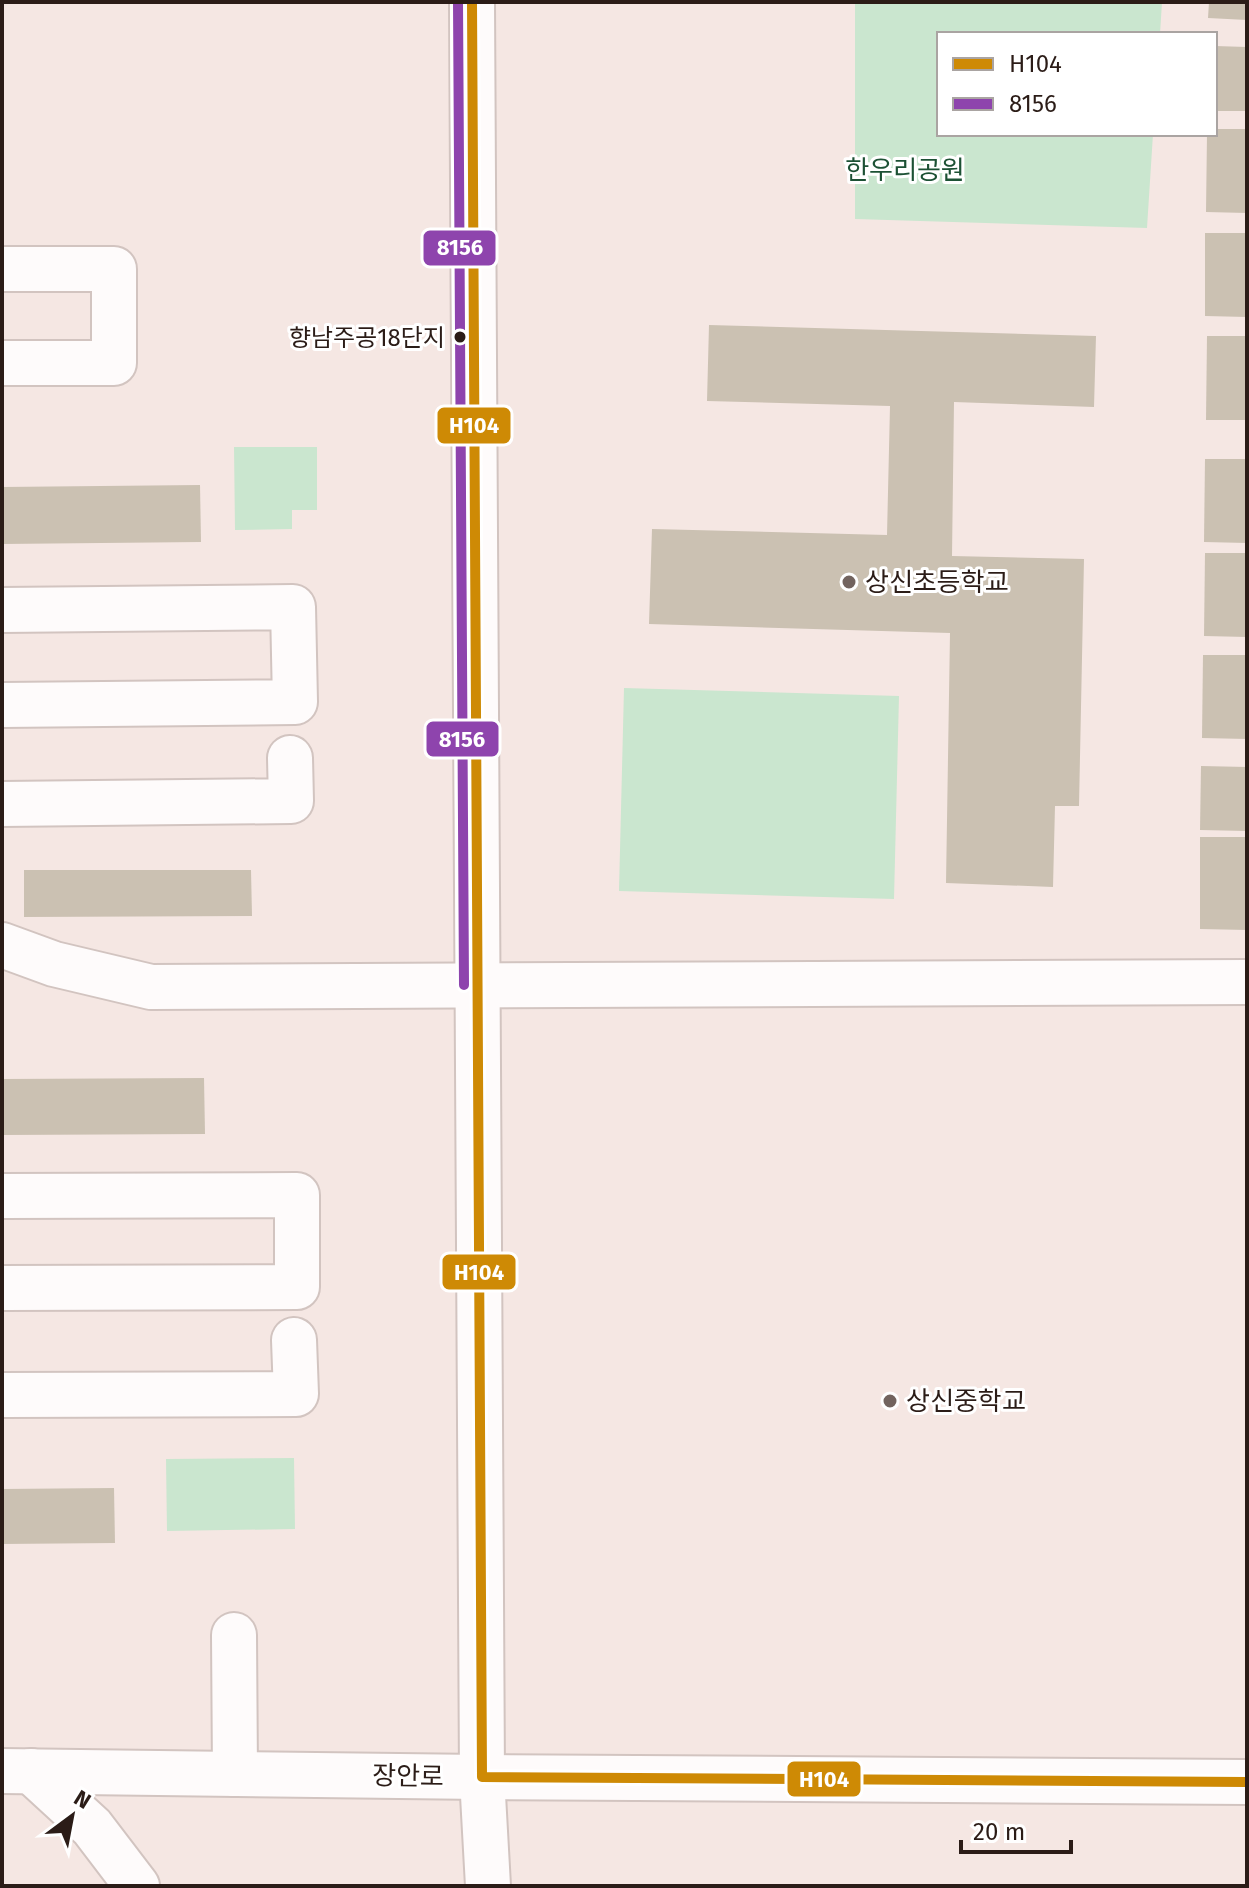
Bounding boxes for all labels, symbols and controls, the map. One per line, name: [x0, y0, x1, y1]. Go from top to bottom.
legend: [937, 32, 1217, 136]
text: H104: [1009, 50, 1062, 78]
text: 8156: [1009, 90, 1057, 118]
park label: 한우리공원: [845, 155, 965, 186]
line badge: 8156: [422, 229, 497, 267]
text: 8156: [437, 234, 483, 261]
place label: 향남주공18단지: [289, 324, 445, 352]
marker: 향남주공18단지: [452, 329, 468, 345]
line badge: H104: [436, 406, 512, 445]
text: H104: [449, 412, 499, 439]
place label: 상신초등학교: [865, 567, 1009, 598]
marker: 상신초등학교: [840, 573, 858, 591]
line badge: 8156: [425, 720, 500, 758]
text: 8156: [439, 726, 485, 753]
line badge: H104: [441, 1253, 517, 1291]
text: H104: [454, 1259, 504, 1286]
place label: 상신중학교: [906, 1386, 1026, 1417]
marker: 상신중학교: [881, 1392, 899, 1410]
street label: 장안로: [372, 1760, 444, 1793]
line badge: H104: [786, 1760, 862, 1798]
text: H104: [799, 1766, 849, 1793]
north arrow: [32, 1776, 112, 1856]
text: N: [69, 1784, 96, 1815]
scale bar: [961, 1804, 1071, 1854]
text: 20 m: [973, 1818, 1025, 1846]

